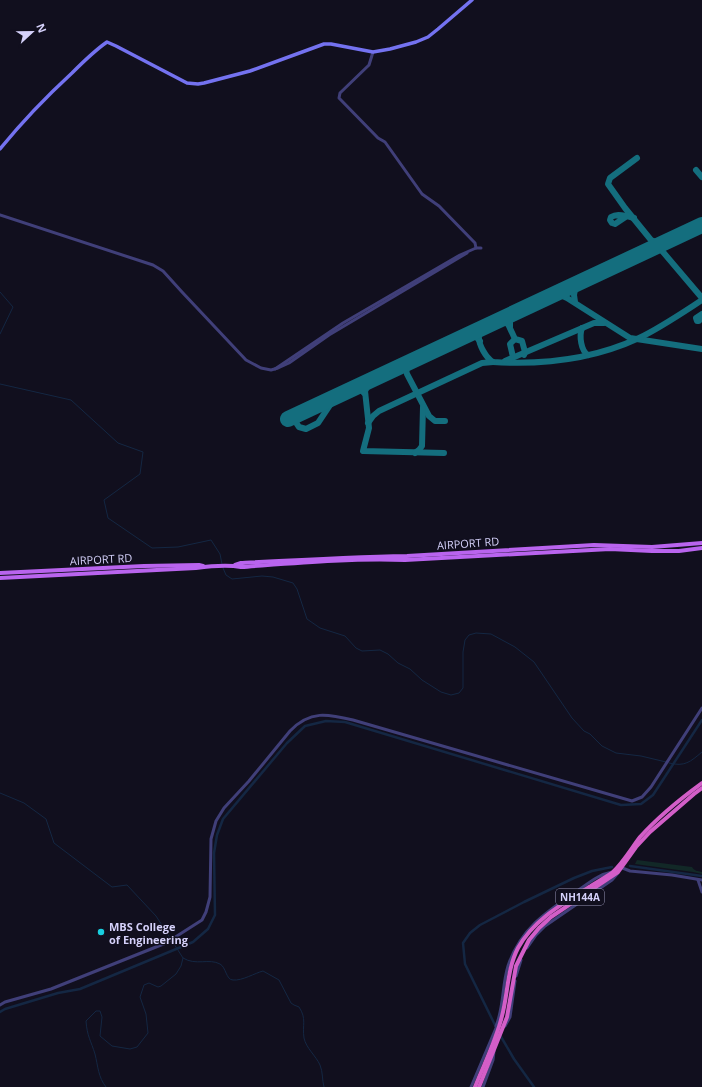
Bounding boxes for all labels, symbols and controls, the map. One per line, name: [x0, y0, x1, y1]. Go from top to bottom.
north arrow: [12, 12, 52, 52]
text: N: [33, 21, 50, 35]
street label: AIRPORT RD: [436, 533, 500, 553]
street label: AIRPORT RD: [69, 550, 133, 568]
road number: NH144A: [556, 889, 604, 905]
place label: MBS College of Engineering: [109, 919, 189, 947]
marker: MBS College of Engineering: [96, 927, 106, 937]

